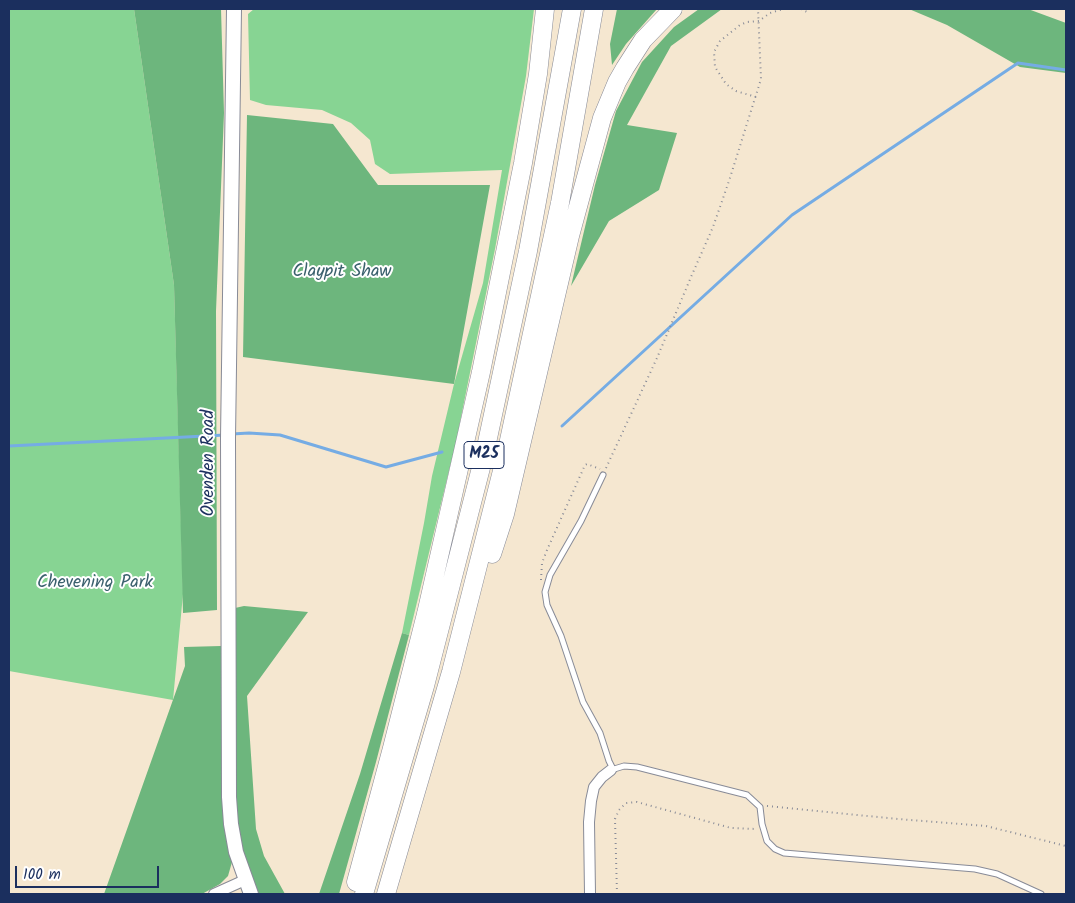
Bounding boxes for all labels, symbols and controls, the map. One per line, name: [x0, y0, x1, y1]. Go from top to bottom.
park label: Claypit Shaw: [293, 262, 391, 284]
street label: Ovenden Road: [199, 410, 221, 516]
road number: M25: [464, 442, 504, 468]
park label: Chevening Park: [37, 573, 153, 595]
scale bar: [18, 856, 161, 888]
text: 100 m: [23, 863, 61, 887]

